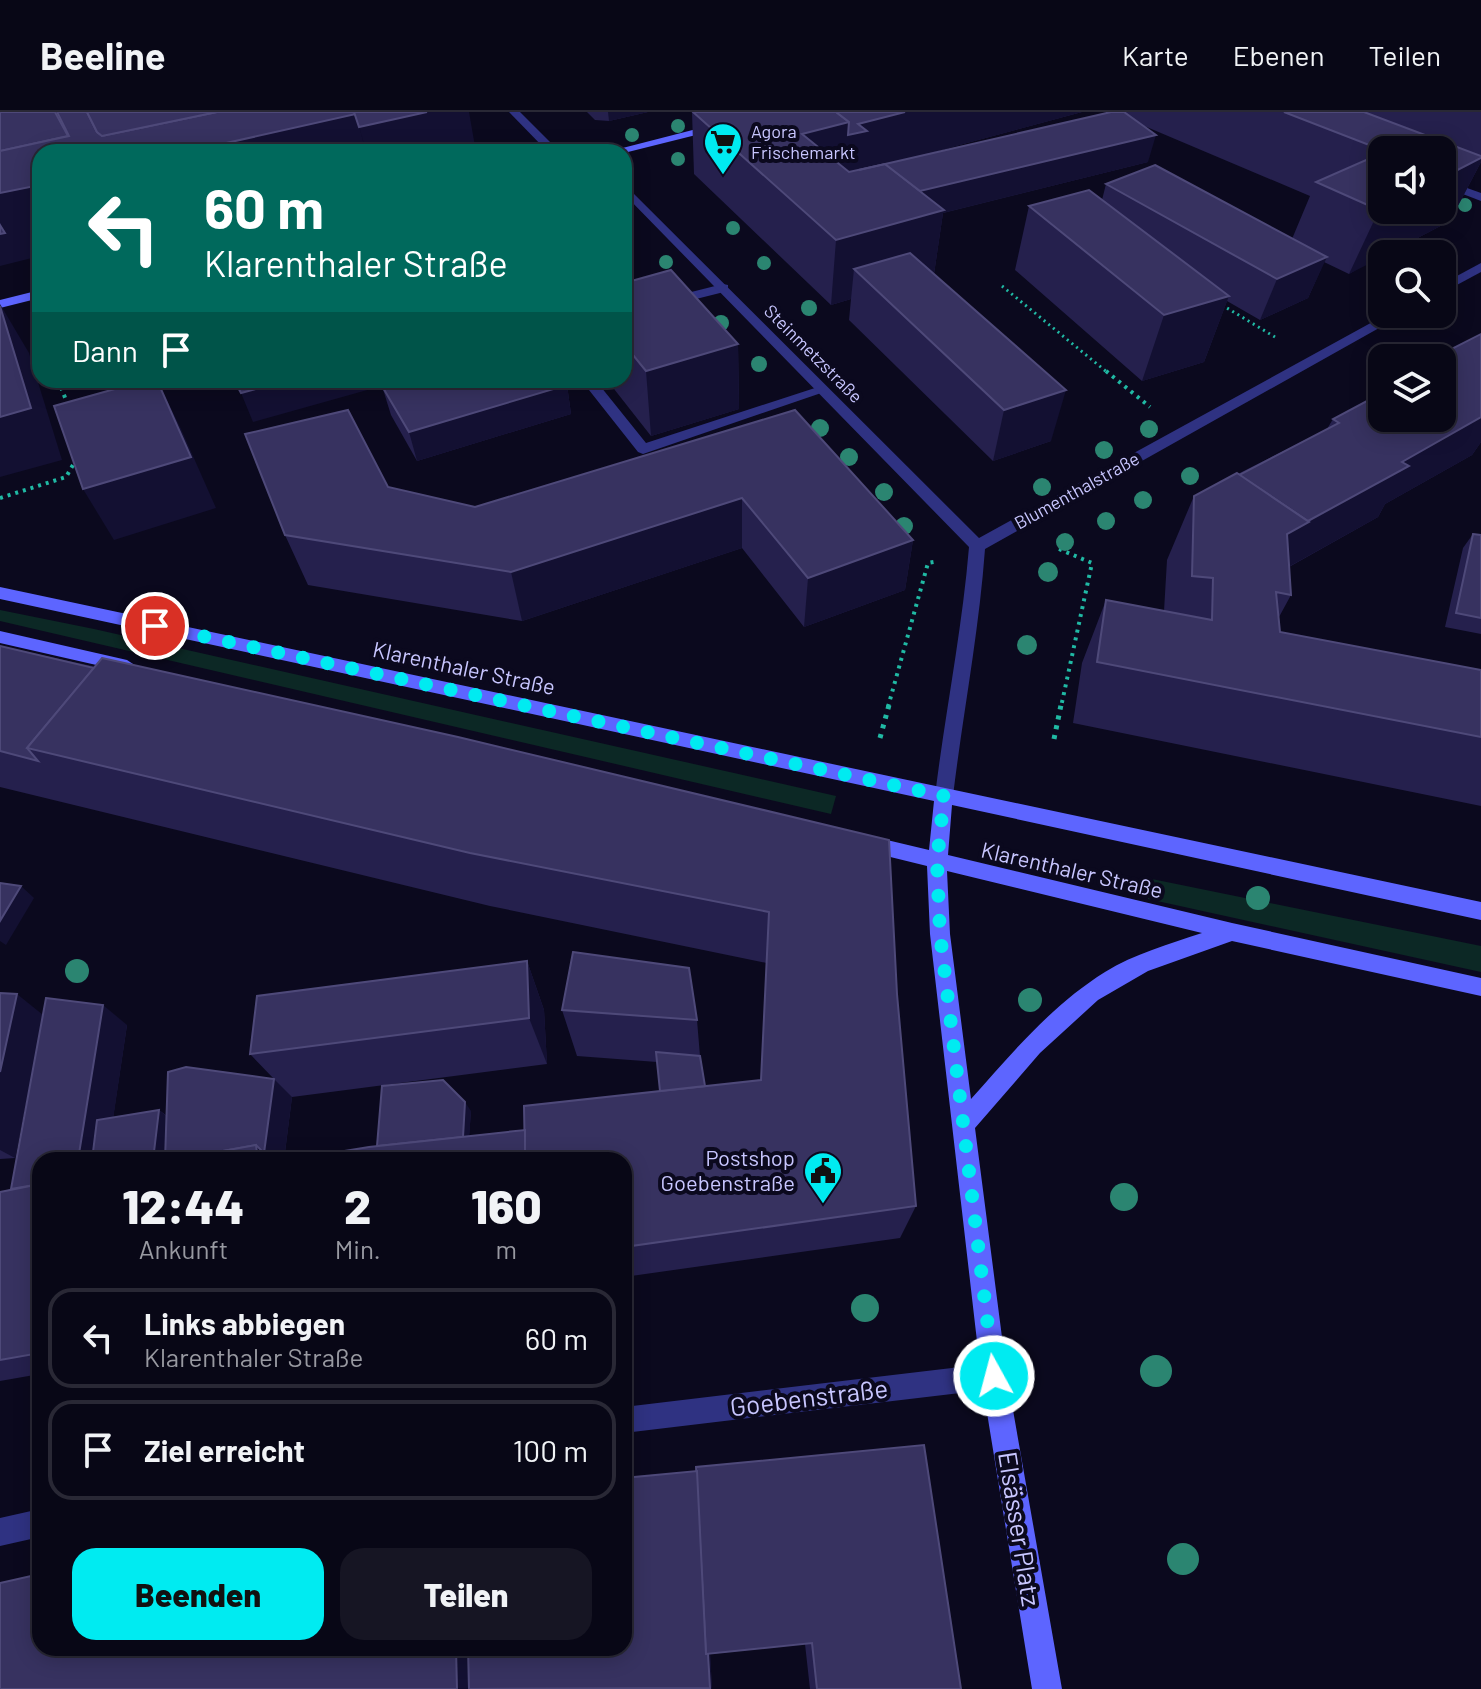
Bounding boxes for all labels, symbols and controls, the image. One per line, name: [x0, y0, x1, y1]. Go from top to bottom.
text: Beeline: [40, 32, 165, 78]
text: Karte: [1122, 38, 1189, 72]
text: Ebenen: [1233, 38, 1325, 72]
text: Teilen: [1369, 38, 1441, 72]
place label: Agora Frischemarkt: [751, 120, 856, 163]
supermarket icon: Agora Frischemarkt: [702, 121, 744, 176]
map controls: [1368, 136, 1456, 432]
button: sound: [1368, 136, 1456, 224]
text: 60 m: [204, 173, 324, 240]
icon: left: [72, 176, 176, 280]
button: search: [1368, 240, 1456, 328]
text: Klarenthaler Straße: [204, 241, 508, 284]
street label: Steinmetzstraße: [760, 300, 867, 407]
icon: arrive: [154, 328, 198, 372]
text: Dann: [72, 332, 138, 368]
button: layers: [1368, 344, 1456, 432]
street label: Blumenthalstraße: [1010, 447, 1143, 534]
pin: [121, 592, 189, 660]
icon: arrive: [133, 604, 177, 648]
street label: Klarenthaler Straße: [371, 635, 558, 699]
street label: Klarenthaler Straße: [979, 835, 1166, 903]
place label: Postshop Goebenstraße: [661, 1144, 795, 1195]
public building icon: Postshop Goebenstraße: [802, 1150, 844, 1205]
text: 12:44: [122, 1176, 244, 1234]
text: 2: [344, 1176, 371, 1234]
text: 160: [471, 1176, 542, 1234]
text: Ankunft: [139, 1233, 228, 1264]
text: Min.: [335, 1233, 381, 1264]
text: m: [496, 1233, 517, 1264]
text: Links abbiegen: [144, 1305, 345, 1341]
icon: left: [76, 1316, 120, 1360]
text: 60 m: [525, 1320, 588, 1356]
position arrow: [952, 1334, 1036, 1418]
text: Klarenthaler Straße: [144, 1341, 363, 1372]
street label: Goebenstraße: [728, 1371, 890, 1422]
icon: arrive: [76, 1428, 120, 1472]
text: Ziel erreicht: [144, 1432, 305, 1468]
text: 100 m: [513, 1432, 588, 1468]
street label: Elsässer Platz: [993, 1449, 1048, 1608]
button: Beenden: [72, 1548, 324, 1640]
button: Teilen: [340, 1548, 592, 1640]

